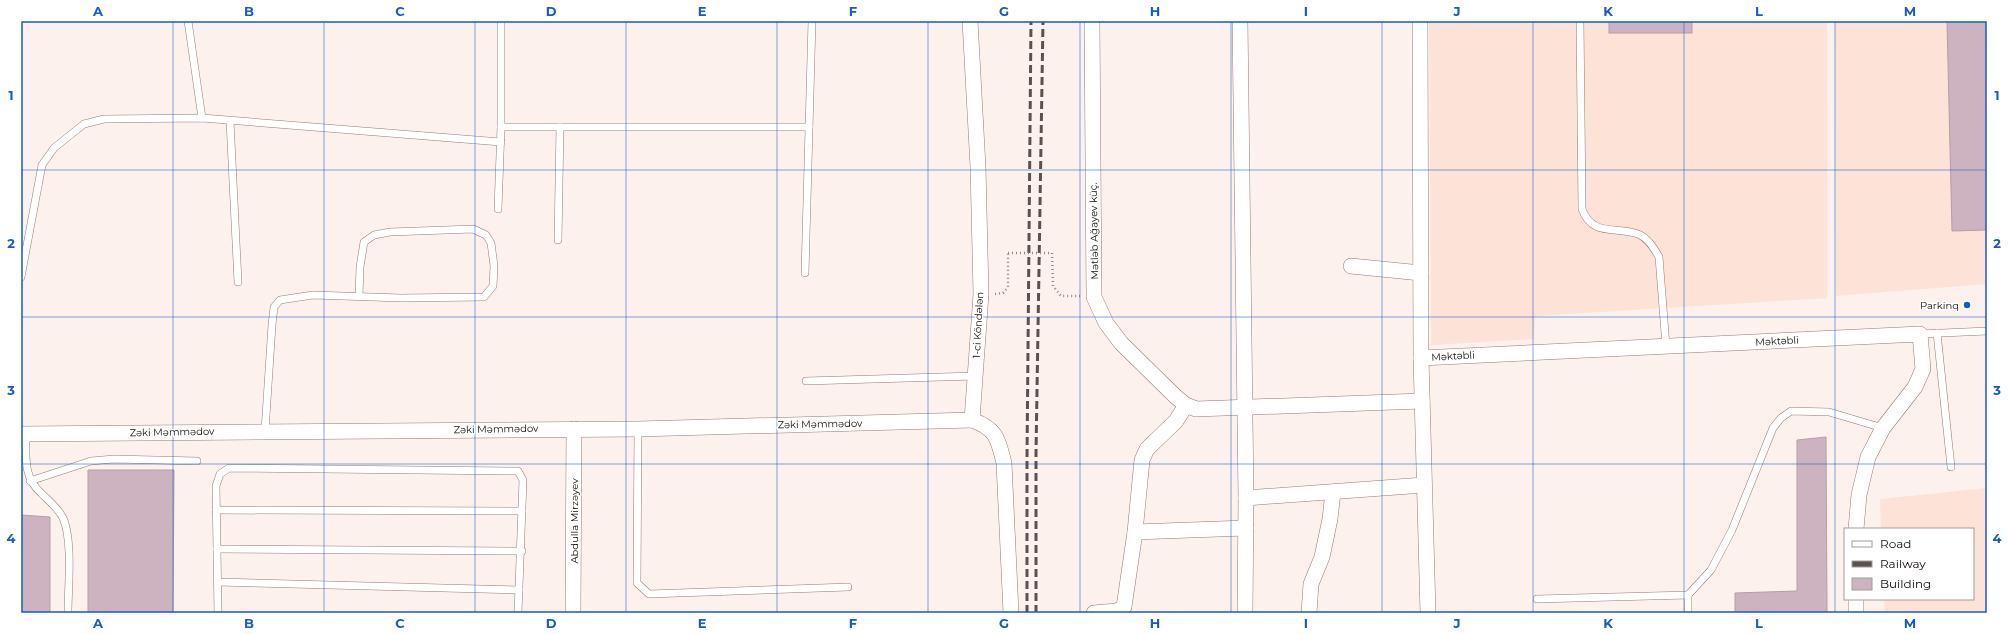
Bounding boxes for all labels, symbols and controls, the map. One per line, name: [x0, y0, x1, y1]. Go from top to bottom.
text: A: [92, 3, 104, 19]
text: B: [244, 3, 254, 19]
text: C: [395, 3, 405, 19]
text: D: [546, 3, 557, 19]
text: E: [698, 3, 707, 19]
text: F: [849, 3, 857, 19]
text: G: [999, 3, 1009, 19]
text: H: [1150, 3, 1160, 19]
text: I: [1304, 3, 1308, 19]
text: J: [1452, 3, 1461, 19]
text: K: [1603, 3, 1613, 19]
text: L: [1755, 3, 1763, 19]
text: M: [1904, 3, 1916, 19]
text: 1: [8, 87, 14, 103]
text: 1: [1994, 87, 2000, 103]
street label: Mətləb Ağayev küç.: [1087, 182, 1101, 280]
text: 2: [7, 235, 15, 251]
text: 2: [1993, 235, 2001, 251]
street label: 1-ci Köndələn: [970, 291, 986, 359]
place label: Parkinq: [1920, 299, 1959, 312]
marker: Parkinq: [1962, 300, 1972, 310]
street label: Məktəbli: [1755, 333, 1799, 349]
street label: Məktəbli: [1431, 348, 1475, 364]
text: 3: [6, 382, 15, 398]
text: 3: [1992, 382, 2001, 398]
street label: Zəki Məmmədov: [777, 417, 863, 431]
street label: Zəki Məmmədov: [453, 422, 539, 436]
street label: Zəki Məmmədov: [129, 425, 215, 439]
street label: Abdulla Mirzəyev: [568, 478, 581, 564]
legend: [1844, 528, 1974, 600]
text: 4: [7, 530, 16, 546]
text: 4: [1993, 530, 2002, 546]
text: Road: [1880, 536, 1911, 551]
text: Railway: [1880, 556, 1926, 571]
text: Building: [1880, 576, 1931, 591]
text: A: [92, 615, 104, 631]
text: B: [244, 615, 254, 631]
text: C: [395, 615, 405, 631]
text: D: [546, 615, 557, 631]
text: E: [698, 615, 707, 631]
text: F: [849, 615, 857, 631]
text: G: [999, 615, 1009, 631]
text: H: [1150, 615, 1160, 631]
text: I: [1304, 615, 1308, 631]
text: J: [1452, 615, 1461, 631]
text: K: [1603, 615, 1613, 631]
text: L: [1755, 615, 1763, 631]
text: M: [1904, 615, 1916, 631]

